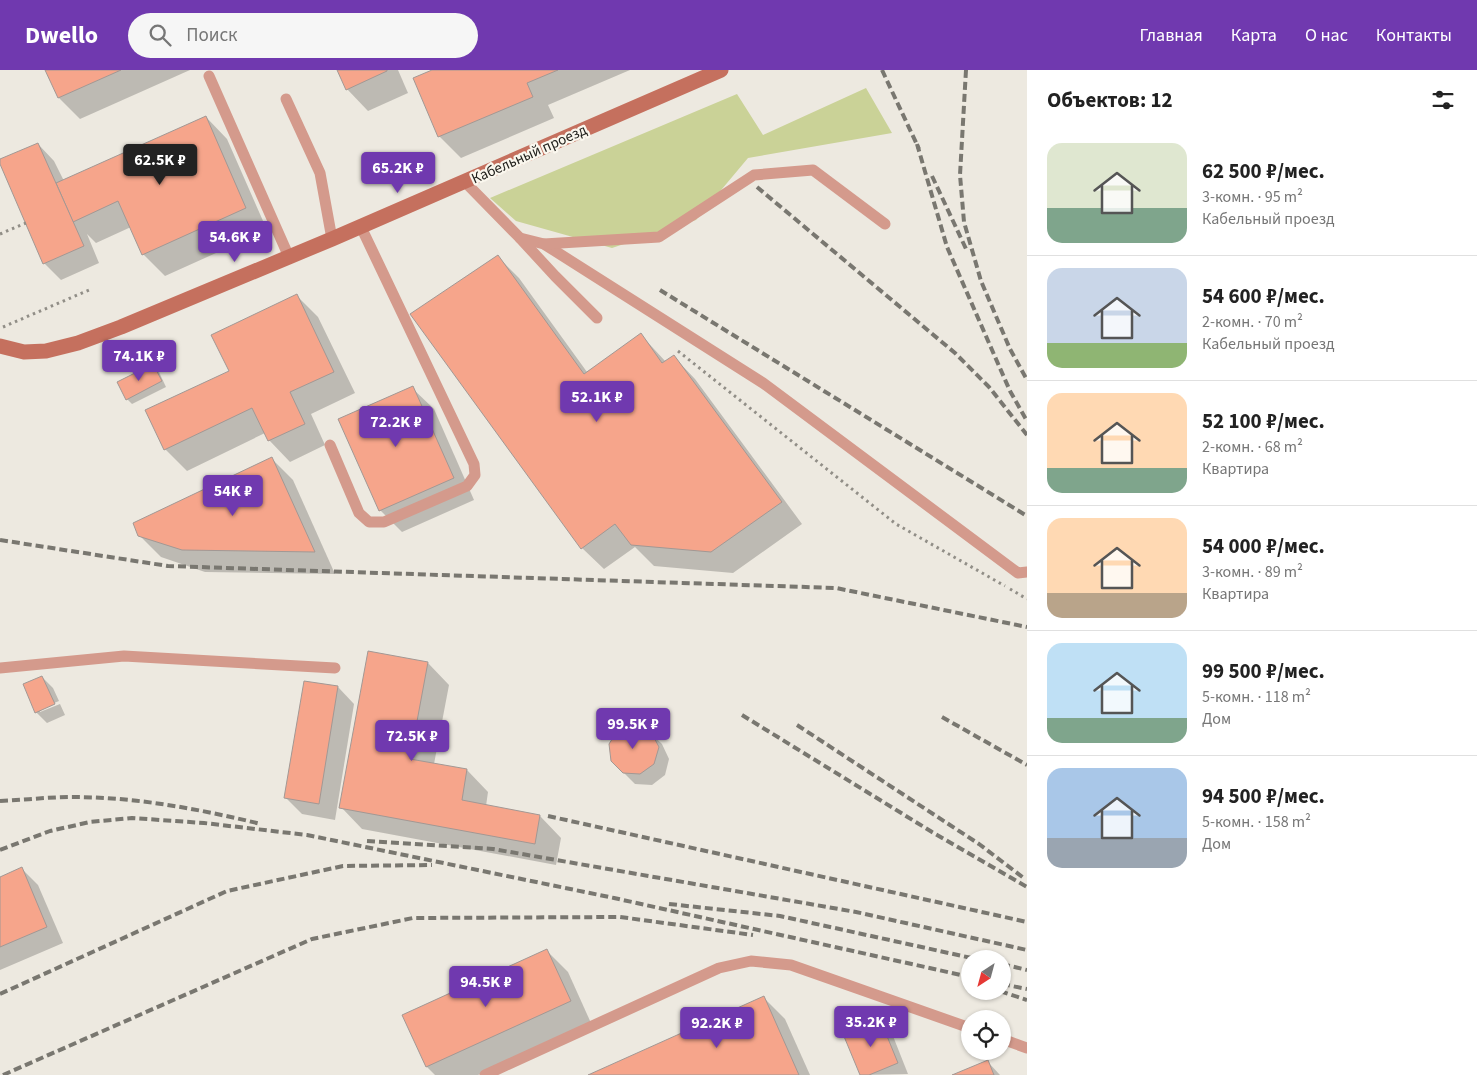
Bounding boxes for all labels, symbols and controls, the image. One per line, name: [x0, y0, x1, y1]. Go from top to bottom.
search box: [128, 13, 478, 58]
text: Dwello: [25, 18, 98, 53]
icon: search: [146, 21, 174, 49]
text: Поиск: [186, 22, 238, 49]
text: Главная: [1140, 23, 1203, 48]
text: Карта: [1231, 23, 1277, 48]
text: О нас: [1305, 23, 1348, 48]
text: Контакты: [1376, 23, 1452, 48]
text: Объектов: 12: [1047, 85, 1173, 115]
icon: filters: [1429, 86, 1457, 114]
street label: Кабельный проезд: [468, 120, 590, 189]
pin: 62.5K ₽: [114, 144, 206, 186]
text: 62.5K ₽: [134, 149, 186, 171]
pin: 65.2K ₽: [352, 152, 444, 194]
text: 62 500 ₽/мес.: [1202, 156, 1325, 186]
text: 65.2K ₽: [372, 157, 424, 179]
icon: home: [1087, 163, 1147, 223]
text: 3-комн. · 95 m²: [1202, 186, 1303, 208]
text: Кабельный проезд: [1202, 208, 1335, 230]
pin: 54.6K ₽: [189, 220, 281, 263]
text: 54.6K ₽: [209, 226, 261, 248]
text: 54 600 ₽/мес.: [1202, 281, 1325, 311]
icon: home: [1087, 288, 1147, 348]
text: 2-комн. · 70 m²: [1202, 311, 1303, 333]
text: Кабельный проезд: [1202, 333, 1335, 355]
pin: 74.1K ₽: [93, 340, 185, 382]
text: 74.1K ₽: [113, 345, 165, 367]
pin: 52.1K ₽: [551, 380, 643, 423]
text: 52.1K ₽: [571, 386, 623, 408]
pin: 72.2K ₽: [350, 406, 442, 448]
text: 52 100 ₽/мес.: [1202, 406, 1325, 436]
text: 72.2K ₽: [370, 411, 422, 433]
icon: home: [1087, 413, 1147, 473]
text: 2-комн. · 68 m²: [1202, 436, 1303, 458]
text: Квартира: [1202, 458, 1269, 480]
pin: 54K ₽: [198, 474, 268, 517]
text: 54K ₽: [214, 480, 252, 502]
text: 54 000 ₽/мес.: [1202, 531, 1325, 561]
icon: home: [1087, 538, 1147, 598]
text: 3-комн. · 89 m²: [1202, 561, 1303, 583]
text: Квартира: [1202, 583, 1269, 605]
text: 99 500 ₽/мес.: [1202, 656, 1325, 686]
icon: home: [1087, 663, 1147, 723]
text: 5-комн. · 118 m²: [1202, 686, 1311, 708]
pin: 99.5K ₽: [587, 708, 679, 750]
text: Дом: [1202, 708, 1231, 730]
text: 99.5K ₽: [607, 713, 659, 735]
pin: 72.5K ₽: [366, 720, 458, 762]
text: 72.5K ₽: [386, 725, 438, 747]
text: 94 500 ₽/мес.: [1202, 781, 1325, 811]
icon: home: [1087, 788, 1147, 848]
text: 5-комн. · 158 m²: [1202, 811, 1311, 833]
text: Дом: [1202, 833, 1231, 855]
north arrow: [961, 950, 1011, 1000]
map controls: [961, 950, 1011, 1060]
pin: 94.5K ₽: [440, 966, 532, 1008]
text: 94.5K ₽: [460, 971, 512, 993]
pin: 92.2K ₽: [671, 1006, 763, 1049]
pin: 35.2K ₽: [825, 1006, 917, 1048]
button: locate: [961, 1010, 1011, 1060]
text: 35.2K ₽: [845, 1011, 897, 1033]
text: 92.2K ₽: [691, 1012, 743, 1034]

